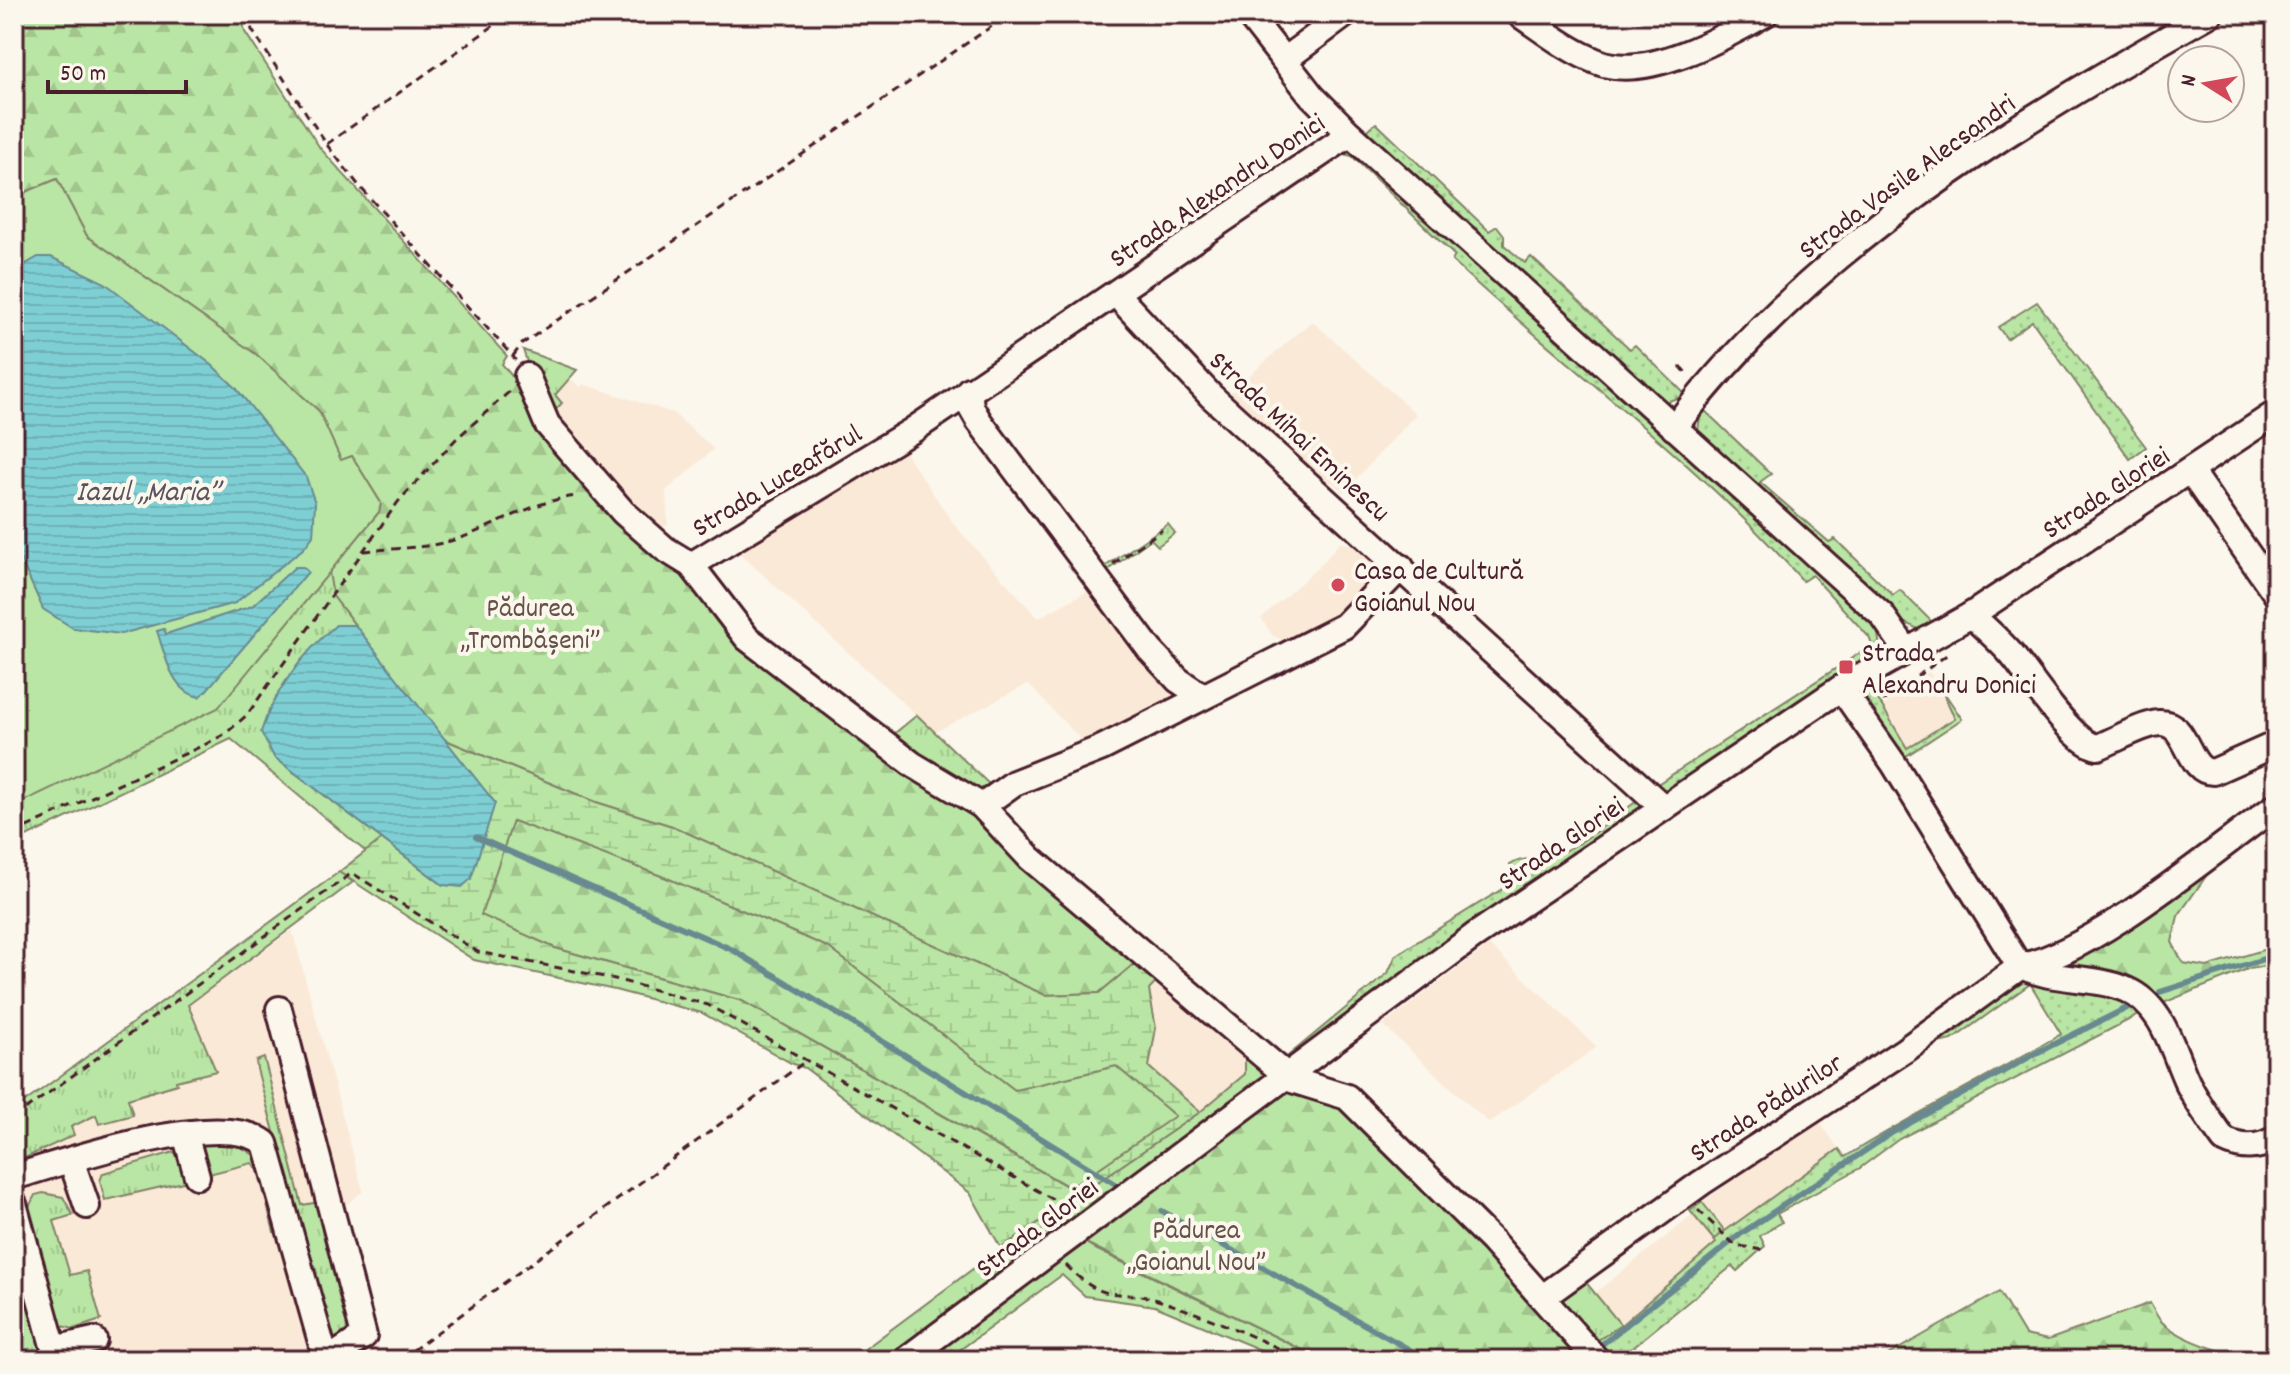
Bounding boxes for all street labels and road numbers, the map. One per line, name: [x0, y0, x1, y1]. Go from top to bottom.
street label: Strada Vasile Alecsandri: [1792, 87, 2026, 272]
street label: Strada Alexandru Donici: [1103, 106, 1335, 280]
street label: Strada Mihai Eminescu: [1198, 344, 1397, 534]
street label: Strada Luceafărul: [686, 417, 871, 550]
street label: Strada Gloriei: [2036, 439, 2179, 551]
street label: Strada Gloriei: [1491, 789, 1634, 903]
street label: Strada Pădurilor: [1683, 1045, 1853, 1175]
street label: Strada Gloriei: [969, 1170, 1109, 1290]

